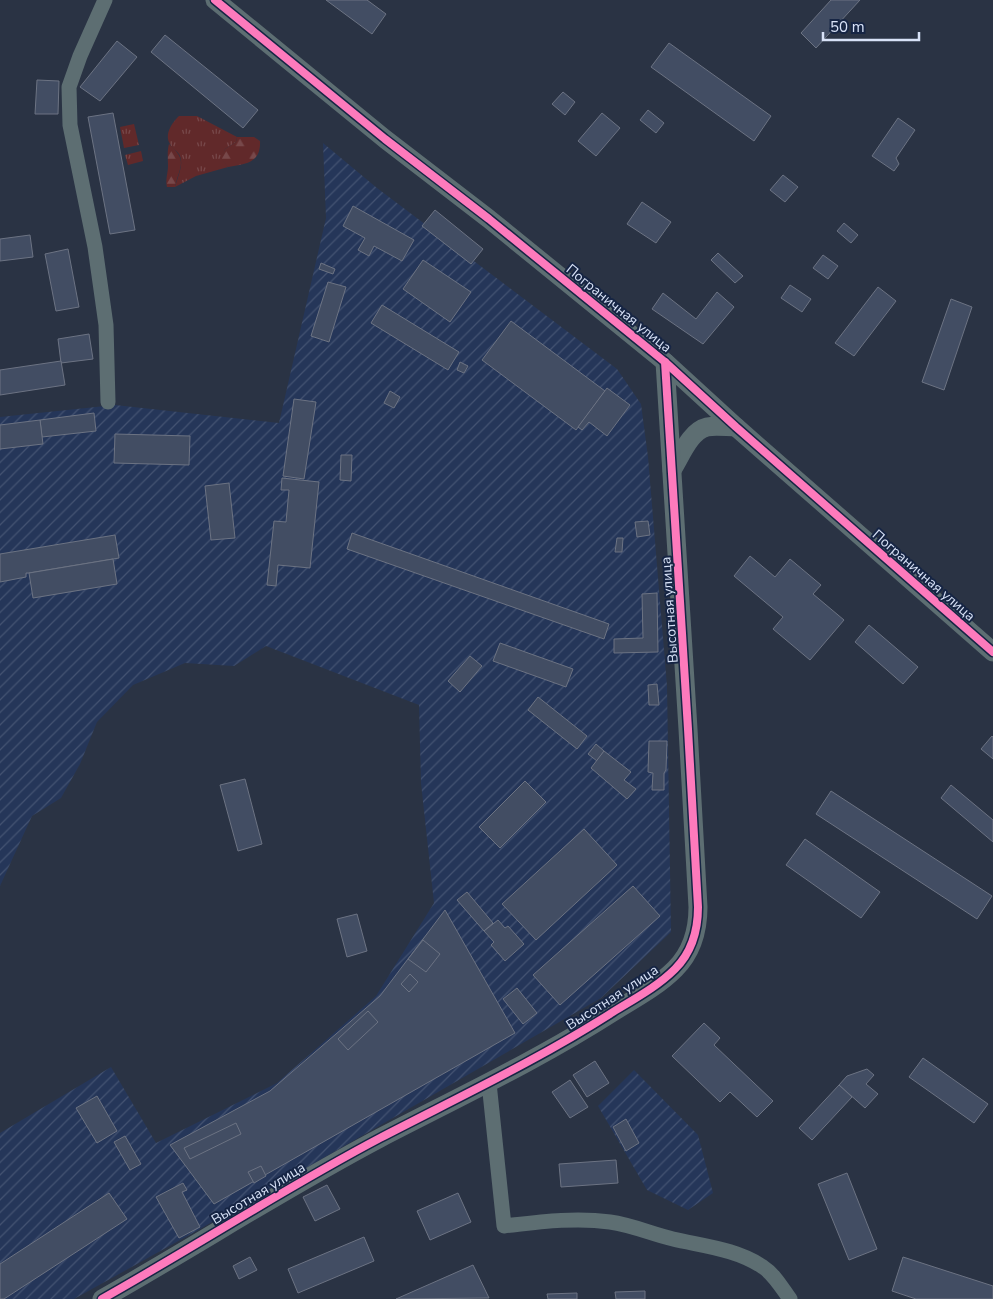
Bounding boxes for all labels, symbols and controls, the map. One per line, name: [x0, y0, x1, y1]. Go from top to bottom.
scale bar: [823, 10, 919, 42]
text: 50 m: [830, 17, 865, 37]
street label: Пограничная улица: [562, 260, 675, 357]
street label: Пограничная улица: [868, 525, 979, 625]
street label: Высотная улица: [656, 556, 683, 664]
street label: Высотная улица: [562, 960, 662, 1034]
street label: Высотная улица: [208, 1158, 309, 1229]

